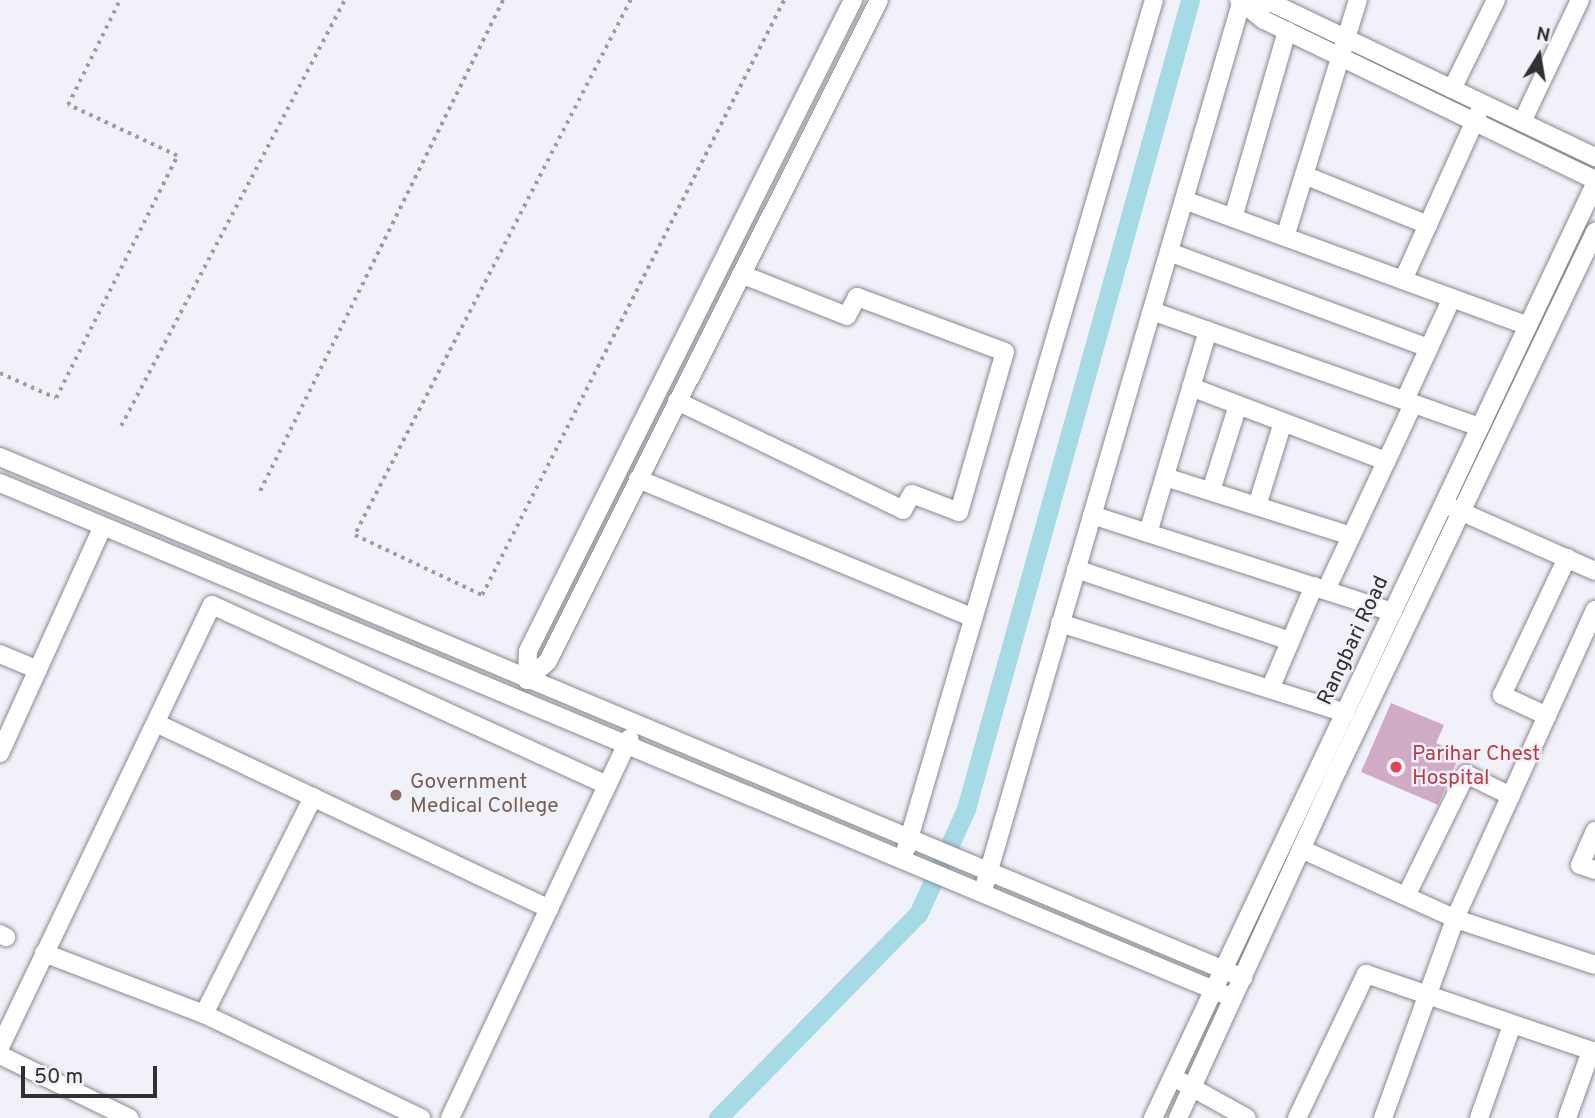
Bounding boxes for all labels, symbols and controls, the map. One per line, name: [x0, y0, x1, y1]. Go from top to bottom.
north arrow: [1504, 21, 1574, 91]
text: N: [1534, 22, 1552, 48]
street label: Rangbari Road: [1313, 573, 1395, 709]
place label: Parihar Chest Hospital: [1412, 742, 1540, 792]
marker: Parihar Chest Hospital: [1386, 757, 1406, 777]
place label: Government Medical College: [410, 770, 559, 820]
marker: Government Medical College: [388, 787, 404, 803]
scale bar: [24, 1052, 161, 1096]
text: 50 m: [34, 1064, 83, 1091]

